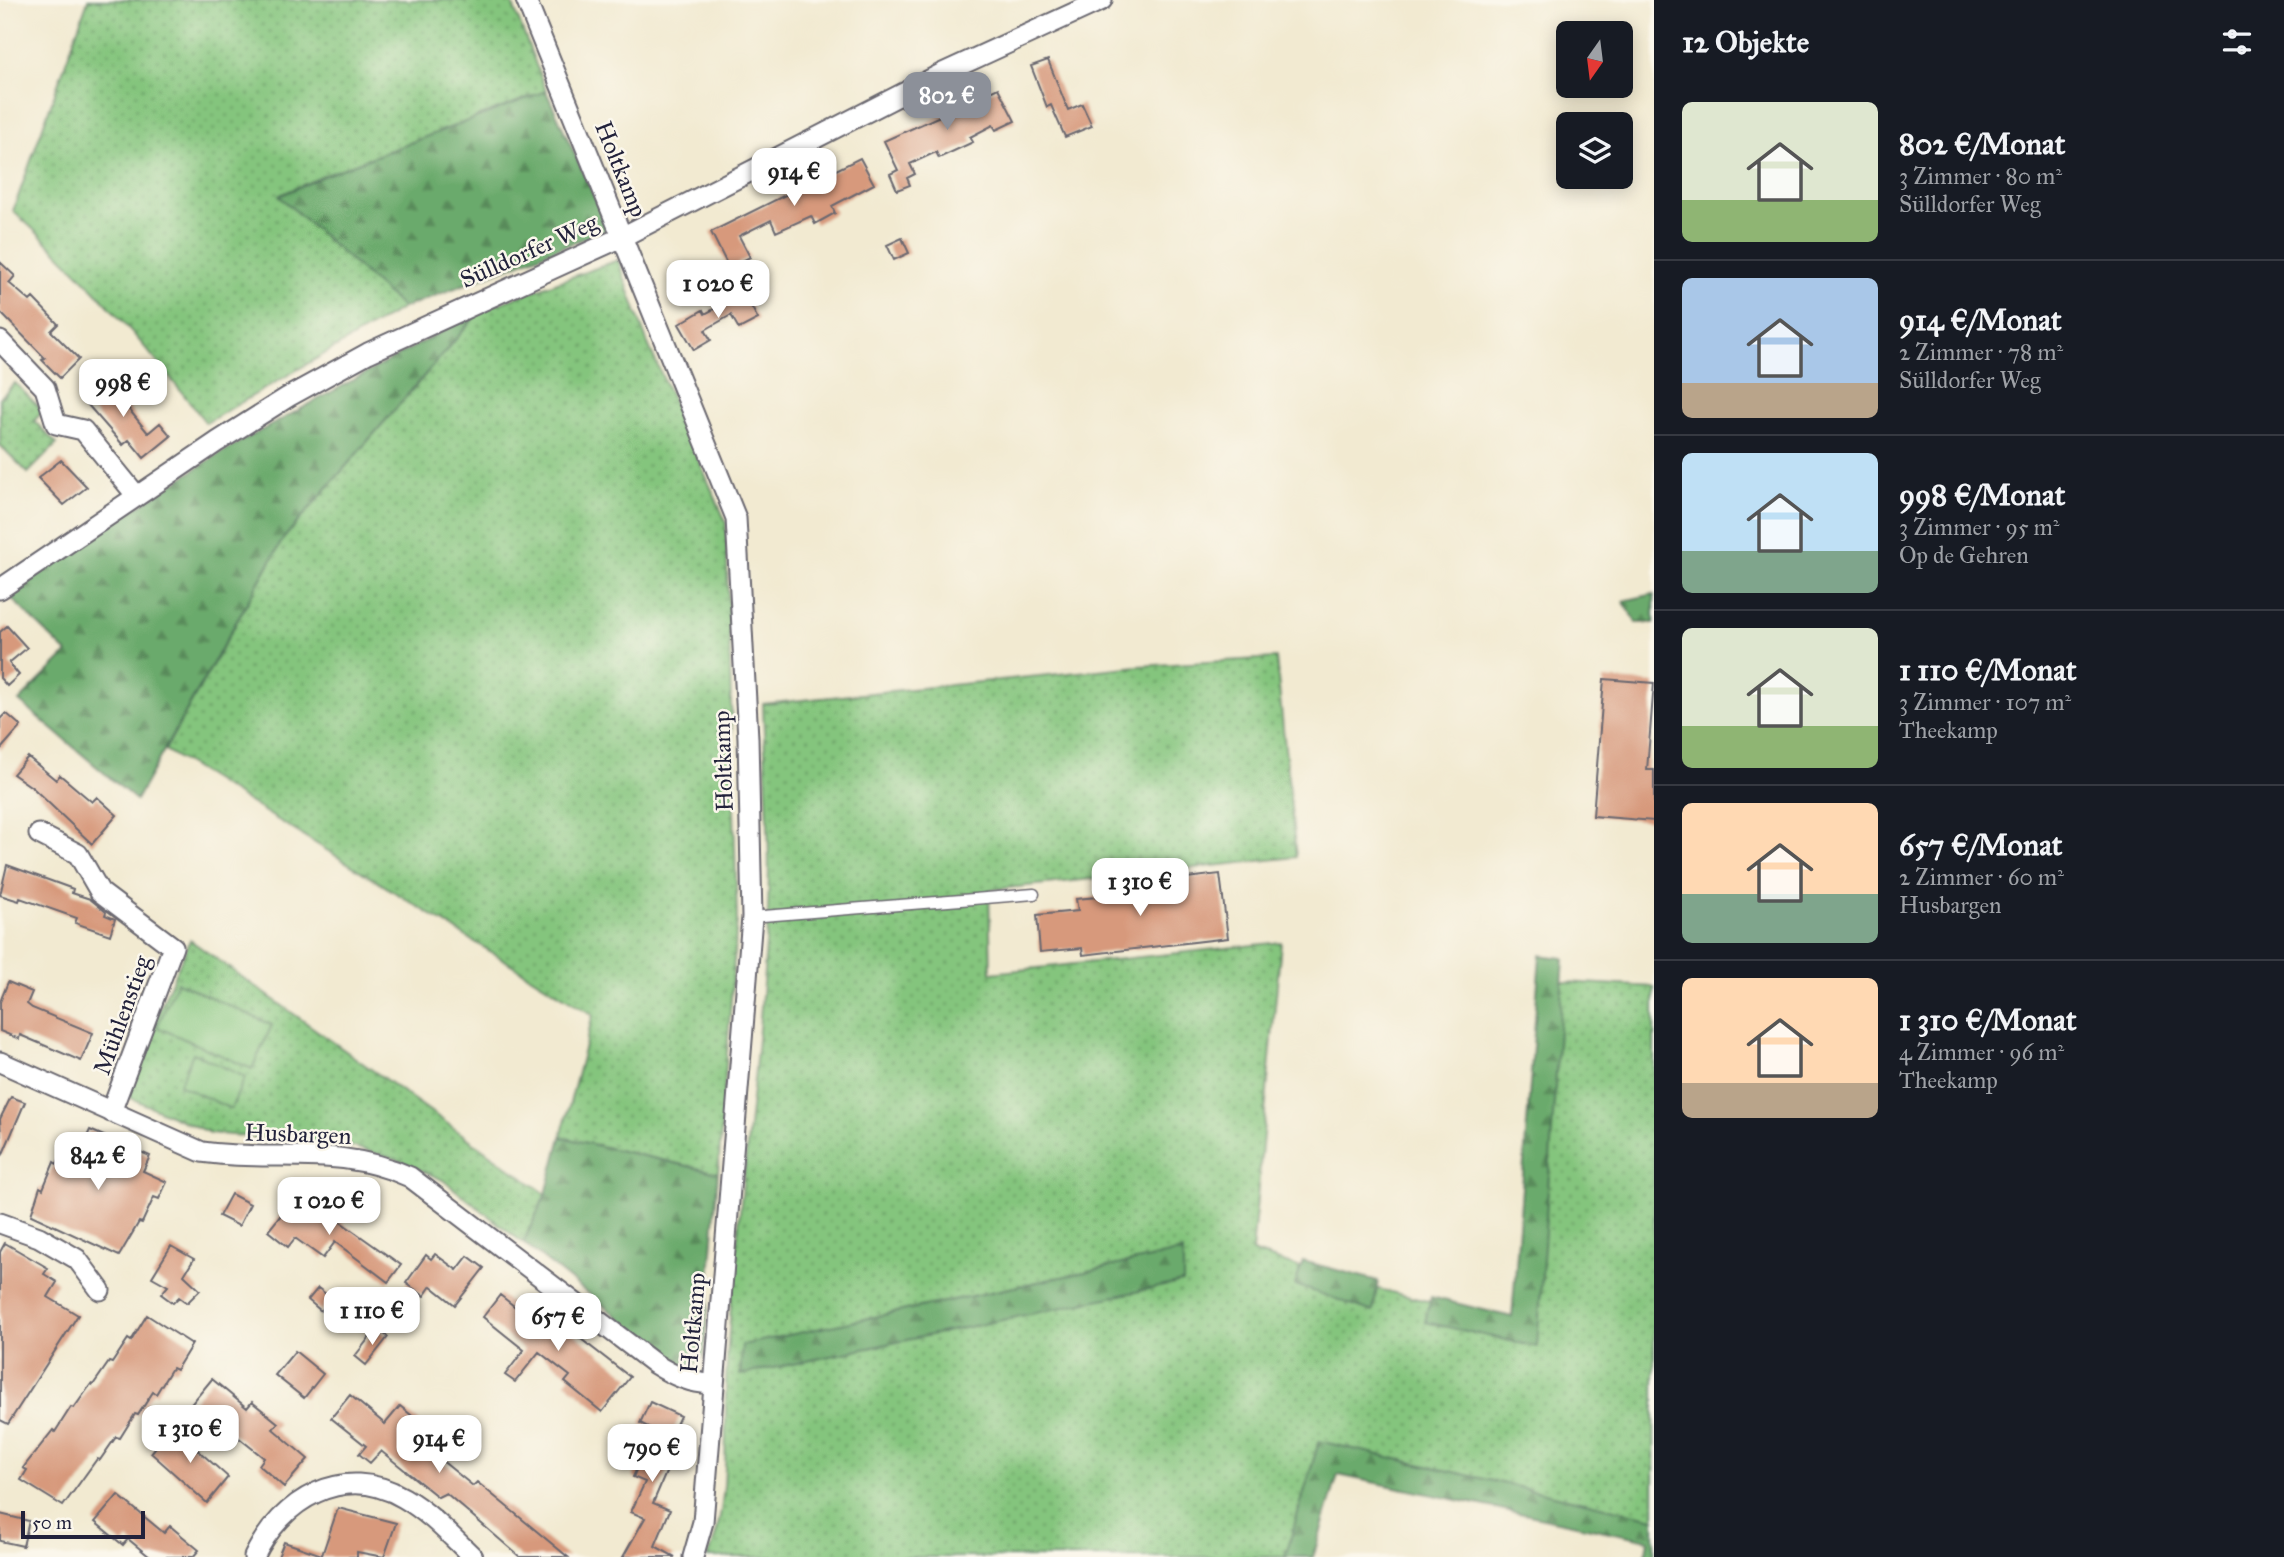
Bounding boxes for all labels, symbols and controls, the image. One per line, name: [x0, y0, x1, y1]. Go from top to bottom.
north arrow: [1556, 21, 1633, 98]
map controls: [1556, 21, 1633, 189]
icon: filters: [2218, 23, 2256, 61]
text: 12 Objekte: [1682, 24, 1809, 60]
pin: 802 €: [898, 72, 996, 132]
text: 802 €: [919, 81, 975, 109]
button: layers: [1556, 112, 1633, 189]
street label: Holtkamp: [588, 117, 654, 221]
text: 802 €/Monat: [1899, 126, 2065, 162]
icon: home: [1738, 130, 1822, 214]
pin: 914 €: [745, 148, 843, 208]
text: 914 €: [768, 157, 821, 185]
text: 3 Zimmer · 80 m²: [1899, 162, 2062, 190]
text: Sülldorfer Weg: [1899, 190, 2041, 218]
street label: Sülldorfer Weg: [455, 207, 603, 295]
pin: 1 020 €: [653, 260, 783, 320]
text: 1 020 €: [682, 269, 754, 297]
text: 914 €/Monat: [1899, 302, 2062, 338]
icon: home: [1738, 306, 1822, 390]
text: 2 Zimmer · 78 m²: [1899, 338, 2063, 366]
pin: 998 €: [74, 360, 172, 419]
text: Sülldorfer Weg: [1899, 366, 2041, 394]
text: 998 €: [95, 368, 151, 396]
text: 998 €/Monat: [1899, 477, 2065, 513]
icon: home: [1738, 481, 1822, 565]
text: 3 Zimmer · 95 m²: [1899, 513, 2060, 541]
text: Op de Gehren: [1899, 541, 2029, 569]
text: 1 110 €/Monat: [1899, 652, 2077, 688]
icon: home: [1738, 656, 1822, 740]
text: 3 Zimmer · 107 m²: [1899, 688, 2071, 716]
street label: Holtkamp: [706, 710, 740, 812]
text: Theekamp: [1899, 716, 1998, 744]
text: 657 €/Monat: [1899, 827, 2063, 863]
icon: home: [1738, 831, 1822, 915]
pin: 1 310 €: [1075, 858, 1205, 918]
text: 2 Zimmer · 60 m²: [1899, 863, 2064, 891]
text: 1 310 €: [1108, 867, 1172, 895]
text: Husbargen: [1899, 891, 2002, 919]
street label: Mühlenstieg: [87, 950, 158, 1079]
text: 1 310 €/Monat: [1899, 1002, 2077, 1038]
icon: home: [1738, 1006, 1822, 1090]
text: 4 Zimmer · 96 m²: [1899, 1038, 2064, 1066]
text: Theekamp: [1899, 1066, 1998, 1094]
street label: Husbargen: [244, 1117, 352, 1151]
pin: 842 €: [49, 1132, 147, 1192]
text: 842 €: [70, 1141, 126, 1169]
pin: 1 020 €: [264, 1178, 394, 1237]
text: 1 020 €: [293, 1186, 365, 1214]
street label: Holtkamp: [674, 1271, 712, 1375]
pin: 1 110 €: [307, 1288, 437, 1347]
pin: 657 €: [509, 1294, 607, 1353]
text: 1 110 €: [340, 1296, 404, 1324]
text: 657 €: [531, 1302, 585, 1330]
pin: 1 310 €: [125, 1406, 255, 1465]
text: 1 310 €: [158, 1414, 222, 1442]
pin: 914 €: [390, 1416, 488, 1475]
text: 914 €: [413, 1424, 466, 1452]
pin: 790 €: [603, 1424, 701, 1484]
text: 790 €: [624, 1433, 680, 1461]
scale bar: [21, 1508, 145, 1540]
text: 50 m: [32, 1511, 72, 1534]

